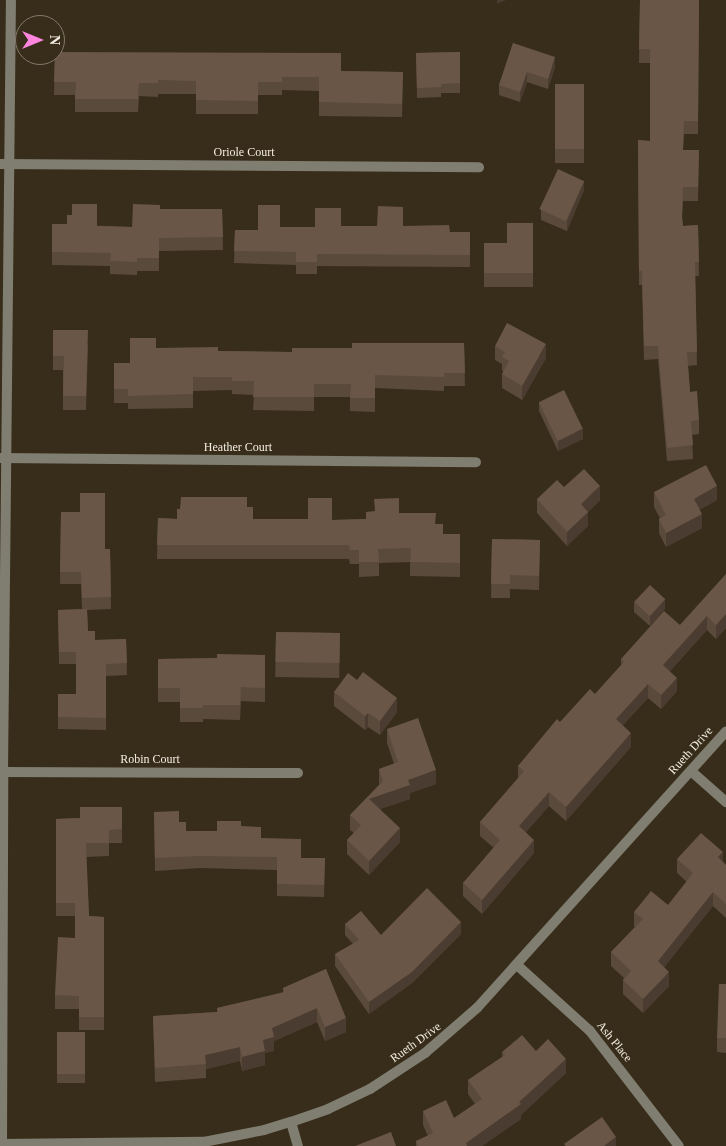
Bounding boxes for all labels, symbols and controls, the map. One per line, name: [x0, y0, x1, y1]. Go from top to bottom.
north arrow: [15, 15, 65, 65]
text: N: [47, 35, 62, 45]
street label: Oriole Court: [214, 146, 274, 160]
street label: Heather Court: [204, 441, 272, 455]
street label: Rueth Drive: [666, 724, 716, 778]
street label: Robin Court: [120, 753, 180, 767]
street label: Ash Place: [593, 1019, 635, 1065]
street label: Rueth Drive: [388, 1020, 444, 1066]

